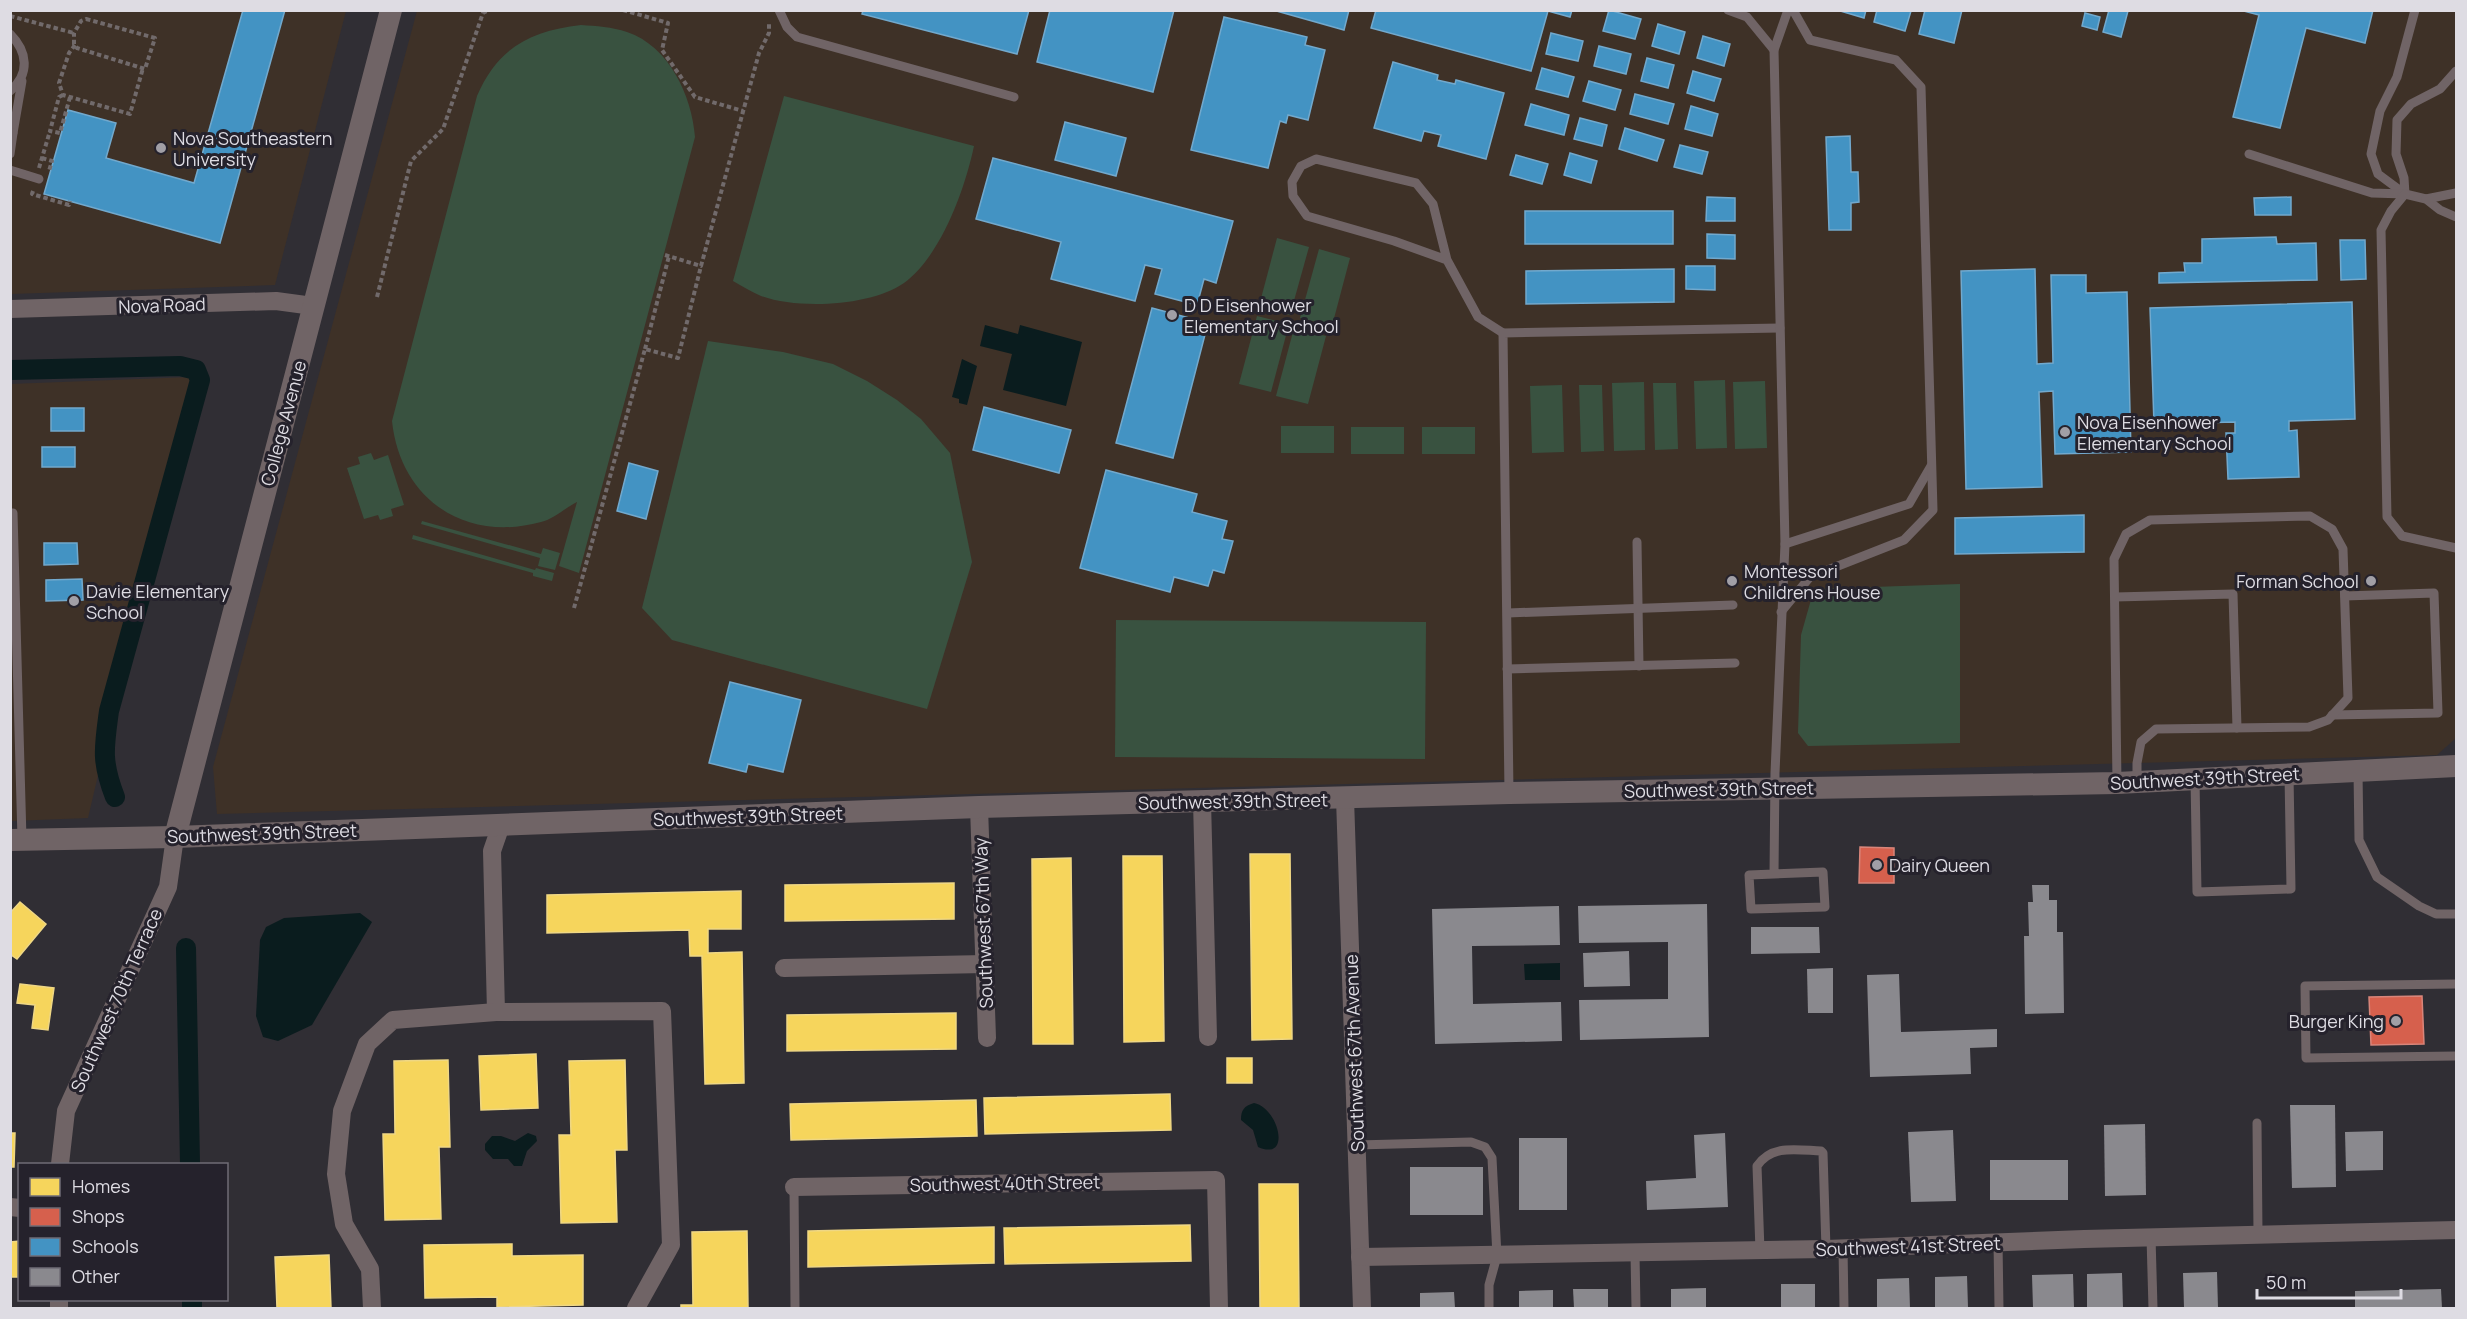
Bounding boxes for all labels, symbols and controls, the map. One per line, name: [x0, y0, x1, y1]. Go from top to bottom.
place label: Nova Southeastern University: [173, 126, 333, 171]
marker: Nova Southeastern University: [154, 141, 168, 155]
street label: Nova Road: [118, 291, 206, 319]
place label: D D Eisenhower Elementary School: [1184, 293, 1339, 338]
marker: D D Eisenhower Elementary School: [1165, 308, 1179, 322]
street label: College Avenue: [255, 358, 311, 488]
place label: Nova Eisenhower Elementary School: [2077, 410, 2232, 455]
marker: Nova Eisenhower Elementary School: [2058, 425, 2072, 439]
place label: Montessori Childrens House: [1744, 559, 1881, 604]
place label: Forman School: [2236, 569, 2359, 593]
marker: Montessori Childrens House: [1725, 574, 1739, 588]
marker: Forman School: [2364, 574, 2378, 588]
place label: Davie Elementary School: [86, 579, 230, 624]
marker: Davie Elementary School: [67, 594, 81, 608]
street label: Southwest 39th Street: [2109, 761, 2301, 795]
street label: Southwest 39th Street: [1624, 775, 1814, 803]
street label: Southwest 39th Street: [1138, 787, 1328, 815]
street label: Southwest 39th Street: [653, 801, 843, 831]
street label: Southwest 39th Street: [167, 818, 357, 848]
street label: Southwest 67th Way: [968, 836, 998, 1009]
place label: Dairy Queen: [1889, 853, 1990, 877]
marker: Dairy Queen: [1870, 858, 1884, 872]
street label: Southwest 70th Terrace: [65, 904, 167, 1096]
street label: Southwest 67th Avenue: [1339, 954, 1369, 1152]
place label: Burger King: [2289, 1009, 2384, 1033]
marker: Burger King: [2389, 1014, 2403, 1028]
legend: [18, 1163, 228, 1301]
street label: Southwest 40th Street: [910, 1169, 1100, 1197]
text: Homes: [72, 1174, 130, 1198]
text: Shops: [72, 1204, 124, 1228]
street label: Southwest 41st Street: [1815, 1231, 2001, 1261]
text: Schools: [72, 1234, 139, 1258]
scale bar: [2257, 1262, 2401, 1300]
text: Other: [72, 1264, 120, 1288]
text: 50 m: [2266, 1270, 2306, 1294]

